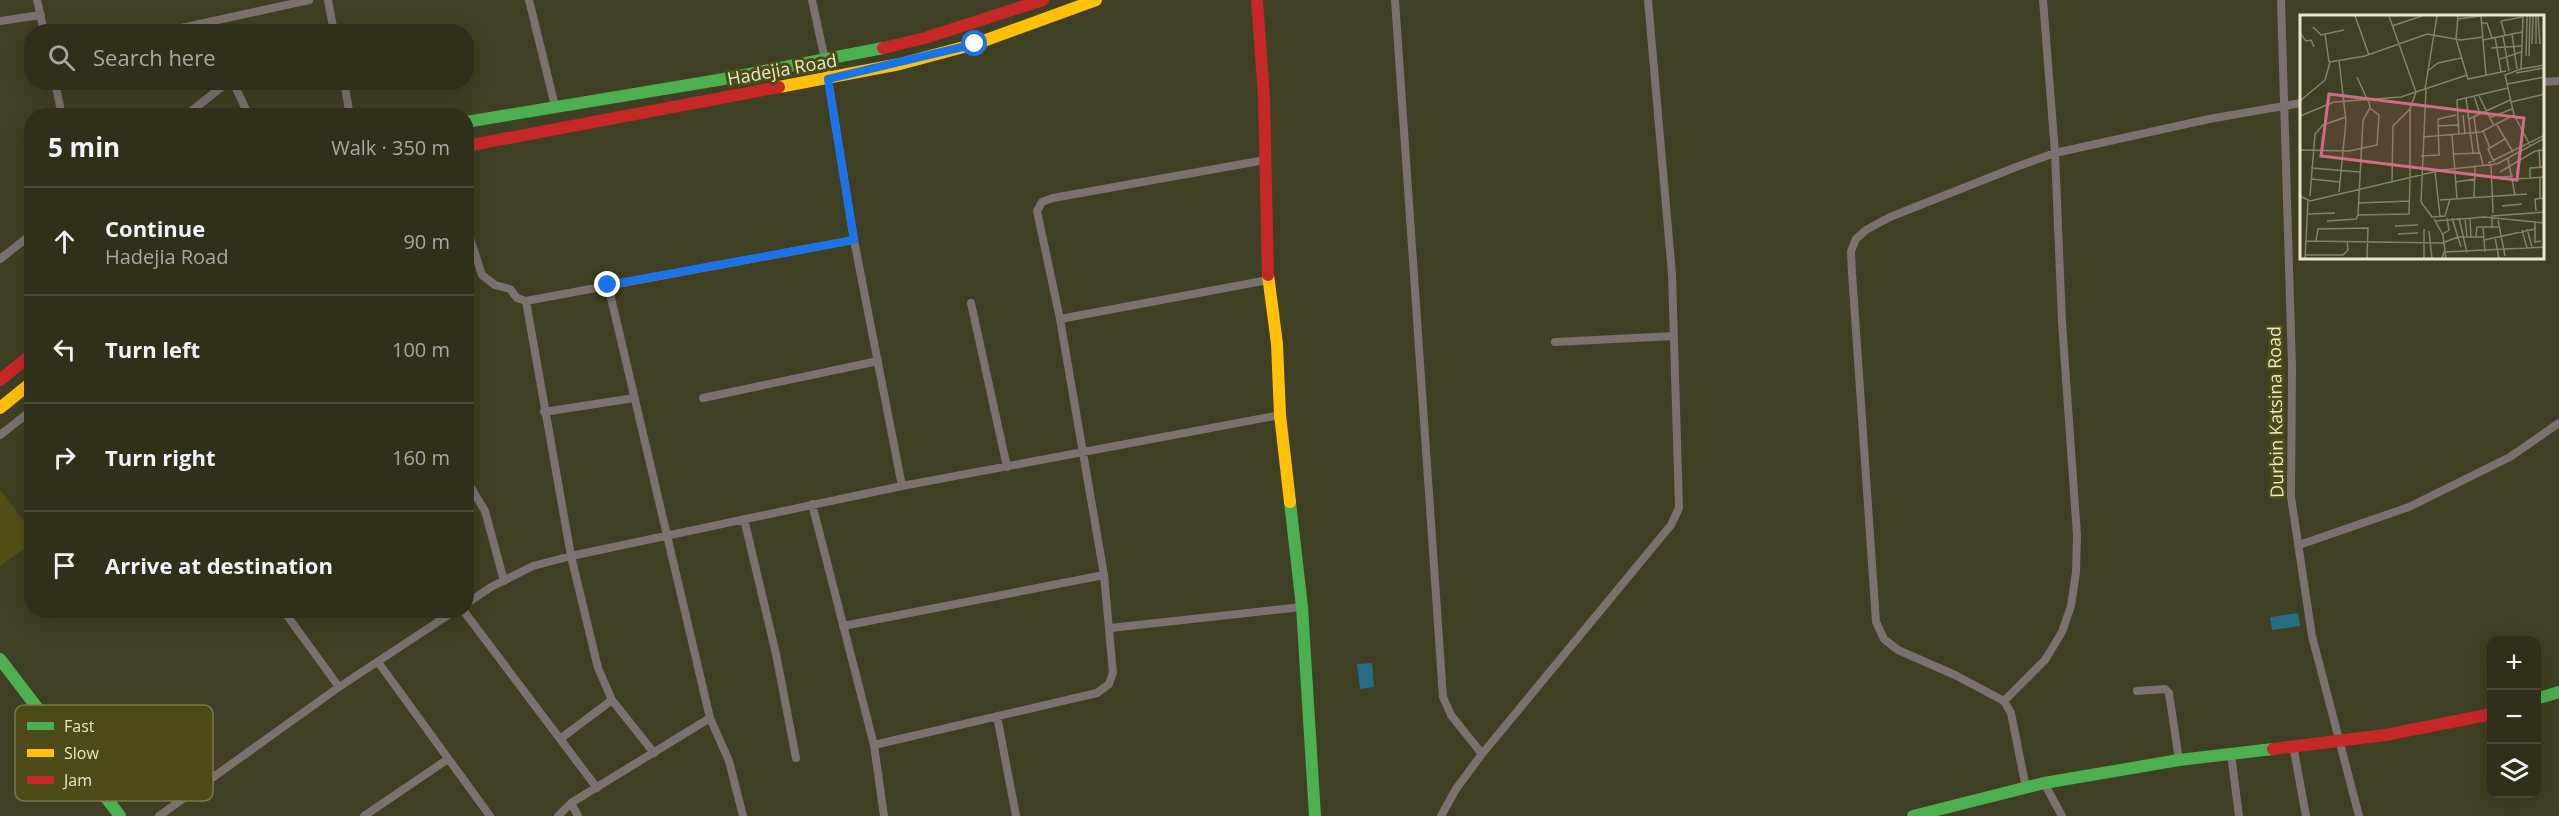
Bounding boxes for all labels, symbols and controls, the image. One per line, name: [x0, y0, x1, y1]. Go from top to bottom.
inset map: [2300, 15, 2544, 260]
search box: [24, 24, 474, 90]
route start: [961, 30, 987, 56]
icon: search: [45, 41, 78, 74]
text: Search here: [93, 42, 216, 72]
street label: Hadejia Road: [725, 48, 839, 90]
text: 5 min: [48, 129, 120, 165]
text: Walk · 350 m: [331, 134, 450, 161]
text: Continue: [105, 213, 205, 243]
icon: ahead: [48, 225, 81, 258]
text: 90 m: [403, 228, 450, 255]
text: Hadejia Road: [105, 243, 228, 270]
route end: [594, 271, 620, 297]
street label: Durbin Katsina Road: [2262, 326, 2288, 498]
icon: left: [48, 333, 81, 366]
text: Turn left: [105, 334, 200, 364]
text: 100 m: [392, 336, 450, 363]
icon: right: [48, 441, 81, 474]
text: Turn right: [105, 442, 216, 472]
text: 160 m: [392, 444, 450, 471]
icon: arrive: [48, 549, 81, 582]
text: Arrive at destination: [105, 550, 333, 580]
map controls: [2487, 636, 2541, 798]
button: +: [2487, 636, 2541, 690]
button: −: [2487, 690, 2541, 744]
legend: [15, 705, 213, 801]
text: Fast: [64, 715, 95, 737]
text: Slow: [64, 742, 99, 764]
button: layers: [2487, 744, 2541, 798]
text: Jam: [62, 769, 92, 791]

